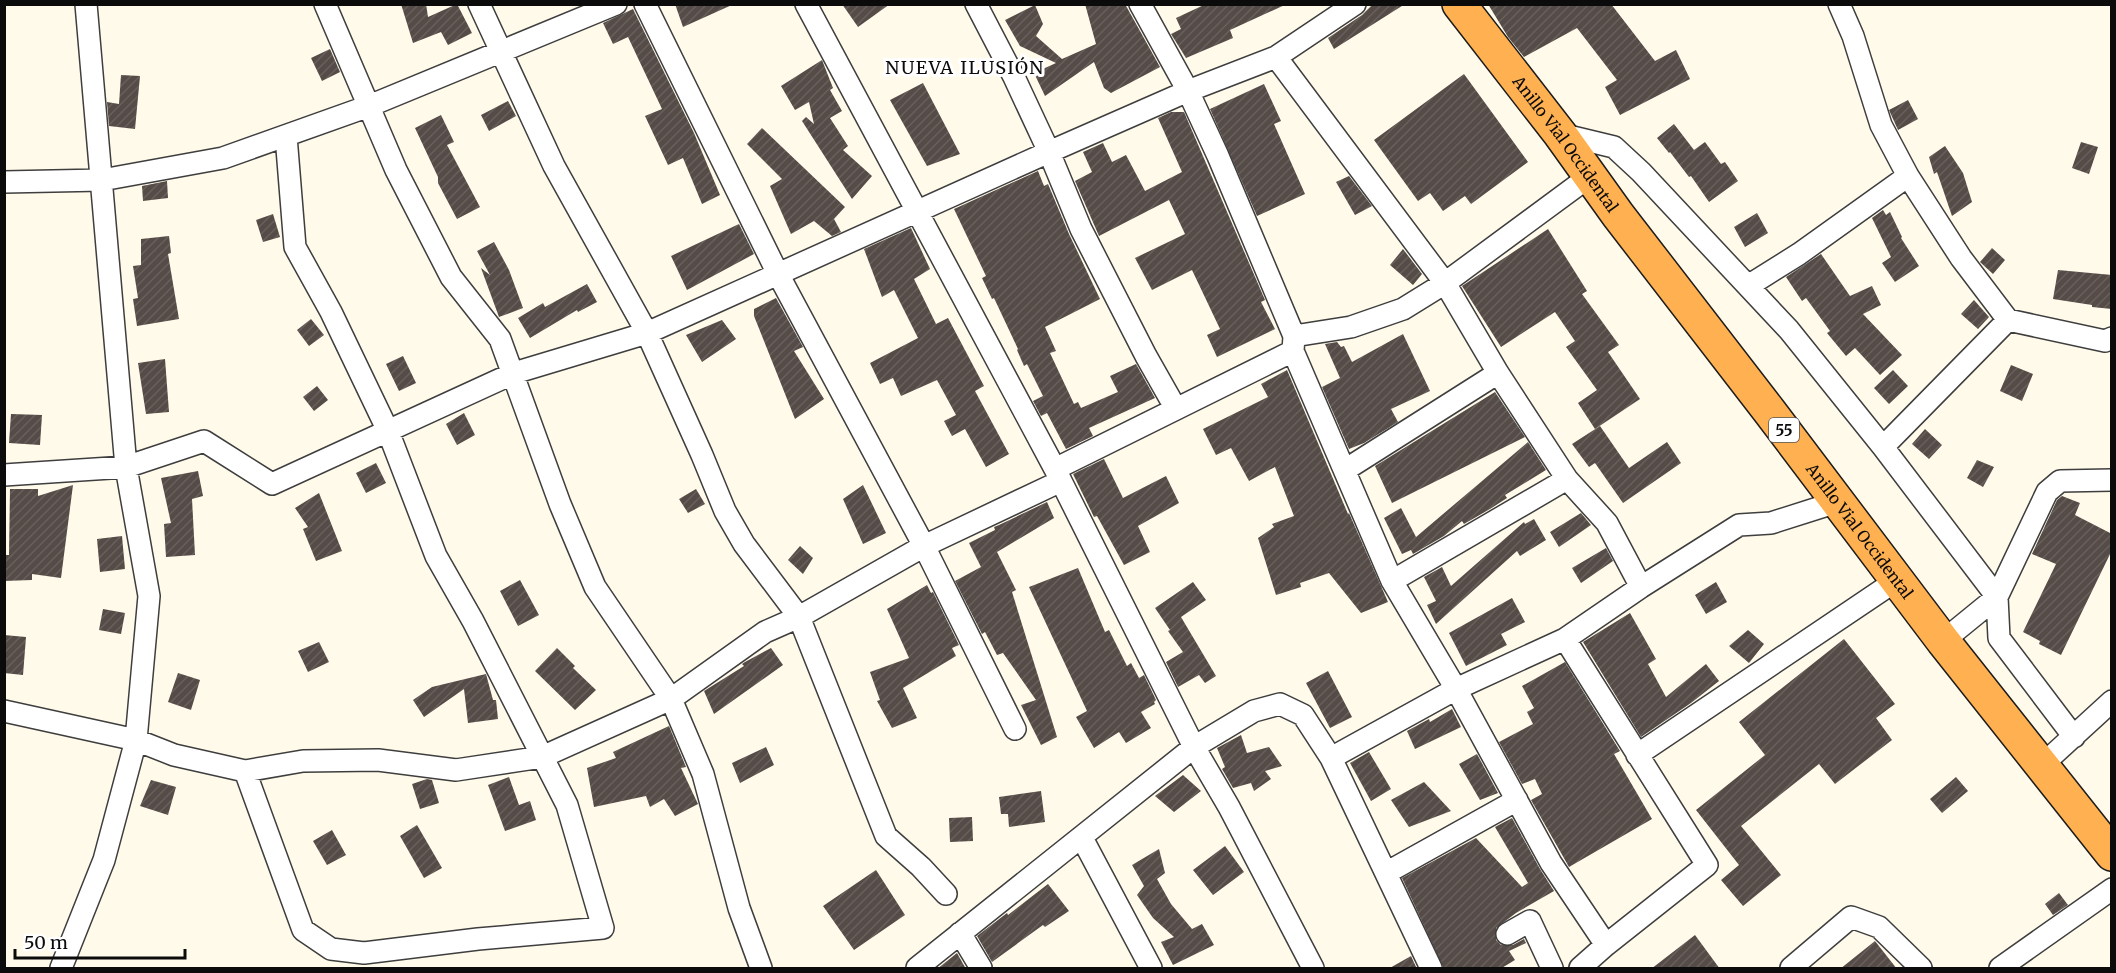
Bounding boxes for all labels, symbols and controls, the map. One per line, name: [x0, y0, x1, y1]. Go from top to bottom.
district label: NUEVA ILUSIÓN: [885, 56, 1045, 79]
street label: Anillo Vial Occidental: [1508, 71, 1623, 216]
road number: 55: [1769, 418, 1799, 442]
street label: Anillo Vial Occidental: [1802, 458, 1917, 603]
scale bar: [15, 922, 184, 960]
text: 50 m: [24, 931, 68, 954]

